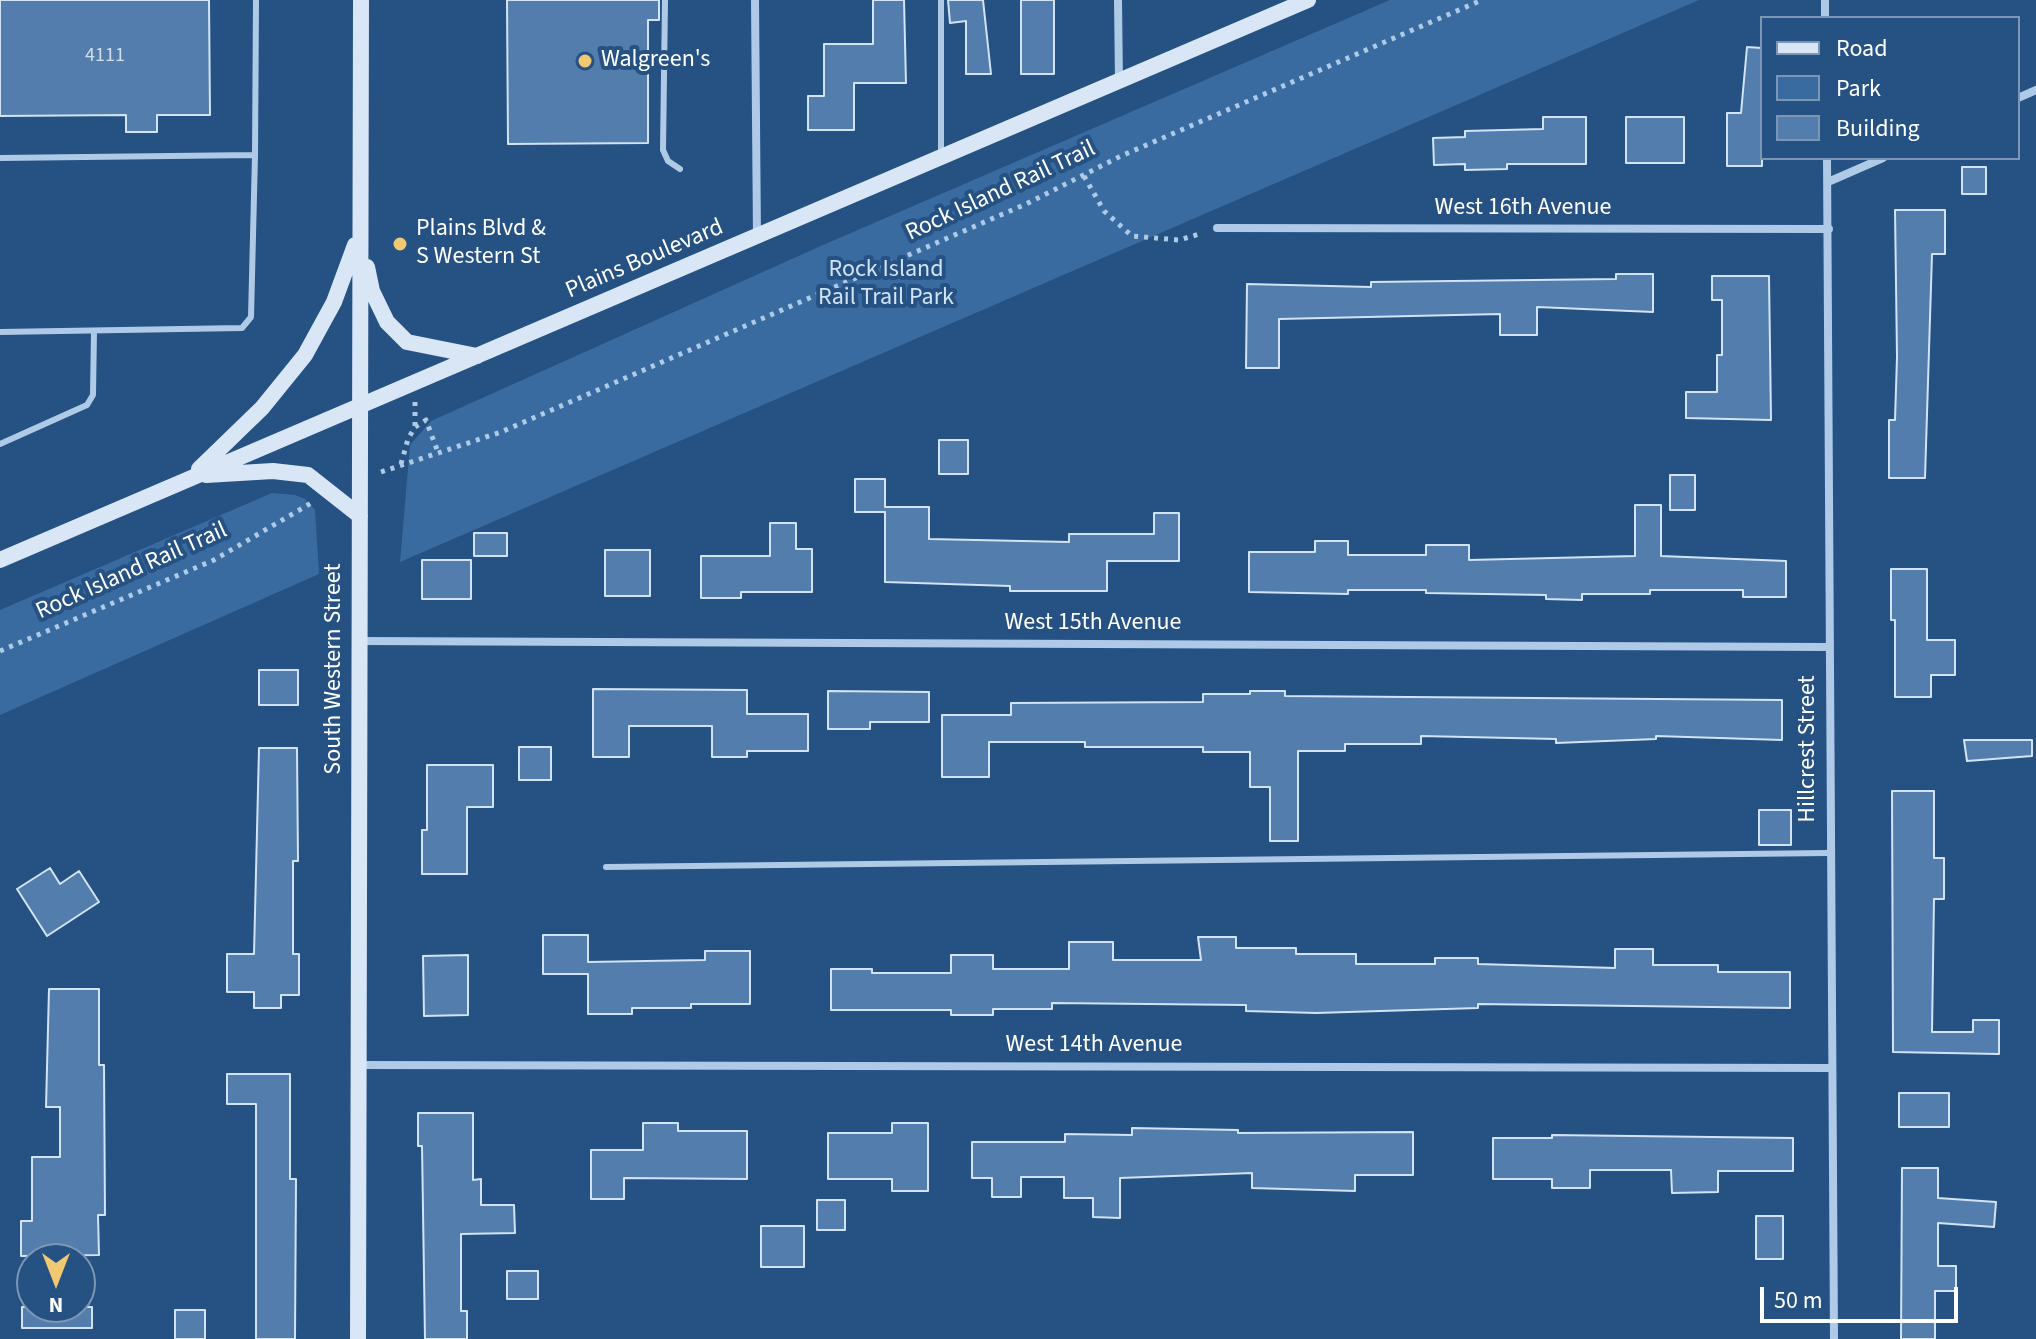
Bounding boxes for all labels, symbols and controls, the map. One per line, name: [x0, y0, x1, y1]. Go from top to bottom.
legend: [1760, 16, 2020, 160]
text: Road: [1836, 31, 1888, 66]
house number: 4111: [85, 45, 125, 69]
place label: Walgreen's: [601, 47, 710, 75]
marker: Walgreen's: [576, 52, 594, 70]
text: Park: [1836, 71, 1881, 106]
text: Building: [1836, 111, 1920, 146]
street label: Rock Island Rail Trail: [902, 135, 1100, 249]
street label: West 16th Avenue: [1434, 195, 1612, 223]
street label: Plains Boulevard: [562, 214, 728, 306]
place label: Plains Blvd & S Western St: [416, 216, 546, 272]
marker: Plains Blvd & S Western St: [391, 235, 409, 253]
park label: Rock Island Rail Trail Park: [818, 257, 954, 313]
street label: Rock Island Rail Trail: [32, 517, 232, 627]
street label: South Western Street: [321, 563, 349, 775]
street label: West 15th Avenue: [1004, 610, 1182, 638]
street label: Hillcrest Street: [1795, 675, 1823, 823]
street label: West 14th Avenue: [1005, 1032, 1183, 1060]
north arrow: [16, 1243, 96, 1323]
scale bar: [1764, 1271, 1962, 1321]
text: 50 m: [1774, 1283, 1823, 1318]
text: N: [49, 1289, 63, 1321]

